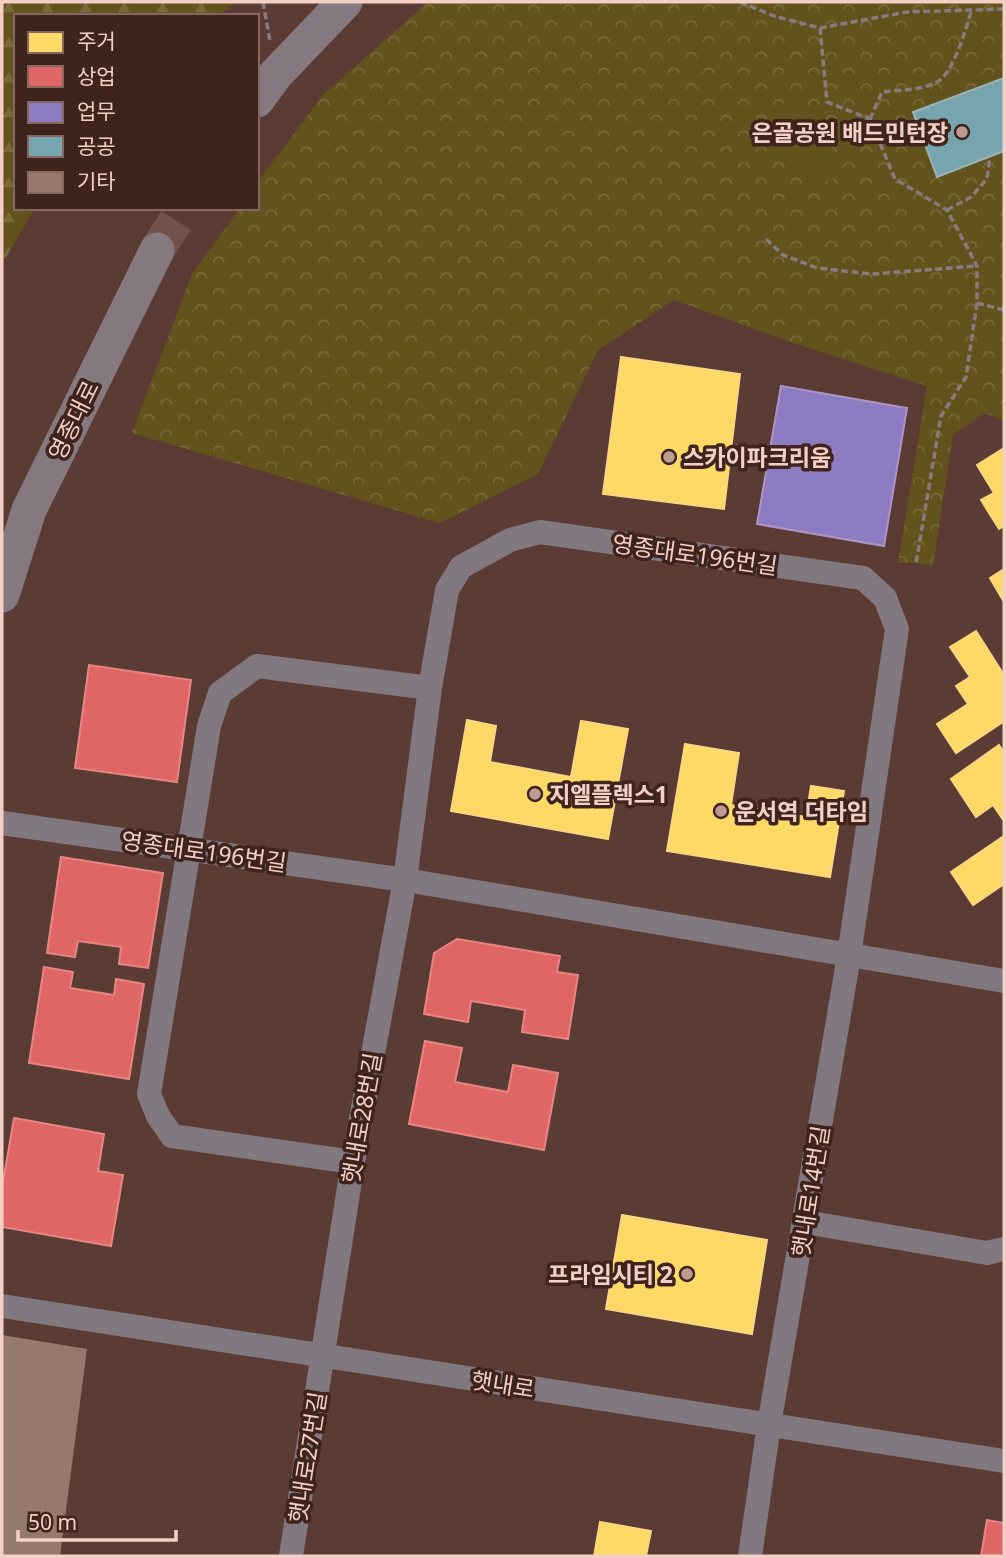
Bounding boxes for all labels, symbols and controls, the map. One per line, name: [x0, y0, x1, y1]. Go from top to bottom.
legend: [14, 14, 259, 210]
text: 주거: [77, 27, 116, 55]
text: 상업: [77, 62, 116, 90]
text: 업무: [77, 97, 116, 125]
place label: 은골공원 배드민턴장: [752, 116, 948, 148]
marker: 은골공원 배드민턴장: [954, 124, 970, 140]
text: 공공: [77, 132, 116, 160]
text: 기타: [77, 167, 116, 195]
street label: 영종대로: [40, 375, 106, 465]
place label: 스카이파크리움: [683, 441, 831, 473]
marker: 스카이파크리움: [661, 449, 677, 465]
street label: 영종대로196번길: [610, 527, 780, 581]
place label: 지엘플렉스1: [549, 778, 668, 810]
marker: 지엘플렉스1: [527, 786, 543, 802]
place label: 운서역 더타임: [735, 795, 868, 827]
marker: 운서역 더타임: [713, 803, 729, 819]
street label: 영종대로196번길: [119, 824, 289, 878]
street label: 햇내로28번길: [334, 1050, 388, 1186]
street label: 햇내로14번길: [784, 1123, 836, 1259]
place label: 프라임시티 2: [548, 1258, 673, 1290]
marker: 프라임시티 2: [679, 1266, 695, 1282]
street label: 햇내로: [469, 1363, 537, 1405]
street label: 햇내로27번길: [281, 1389, 333, 1525]
scale bar: [18, 1498, 175, 1542]
text: 50 m: [28, 1508, 77, 1536]

